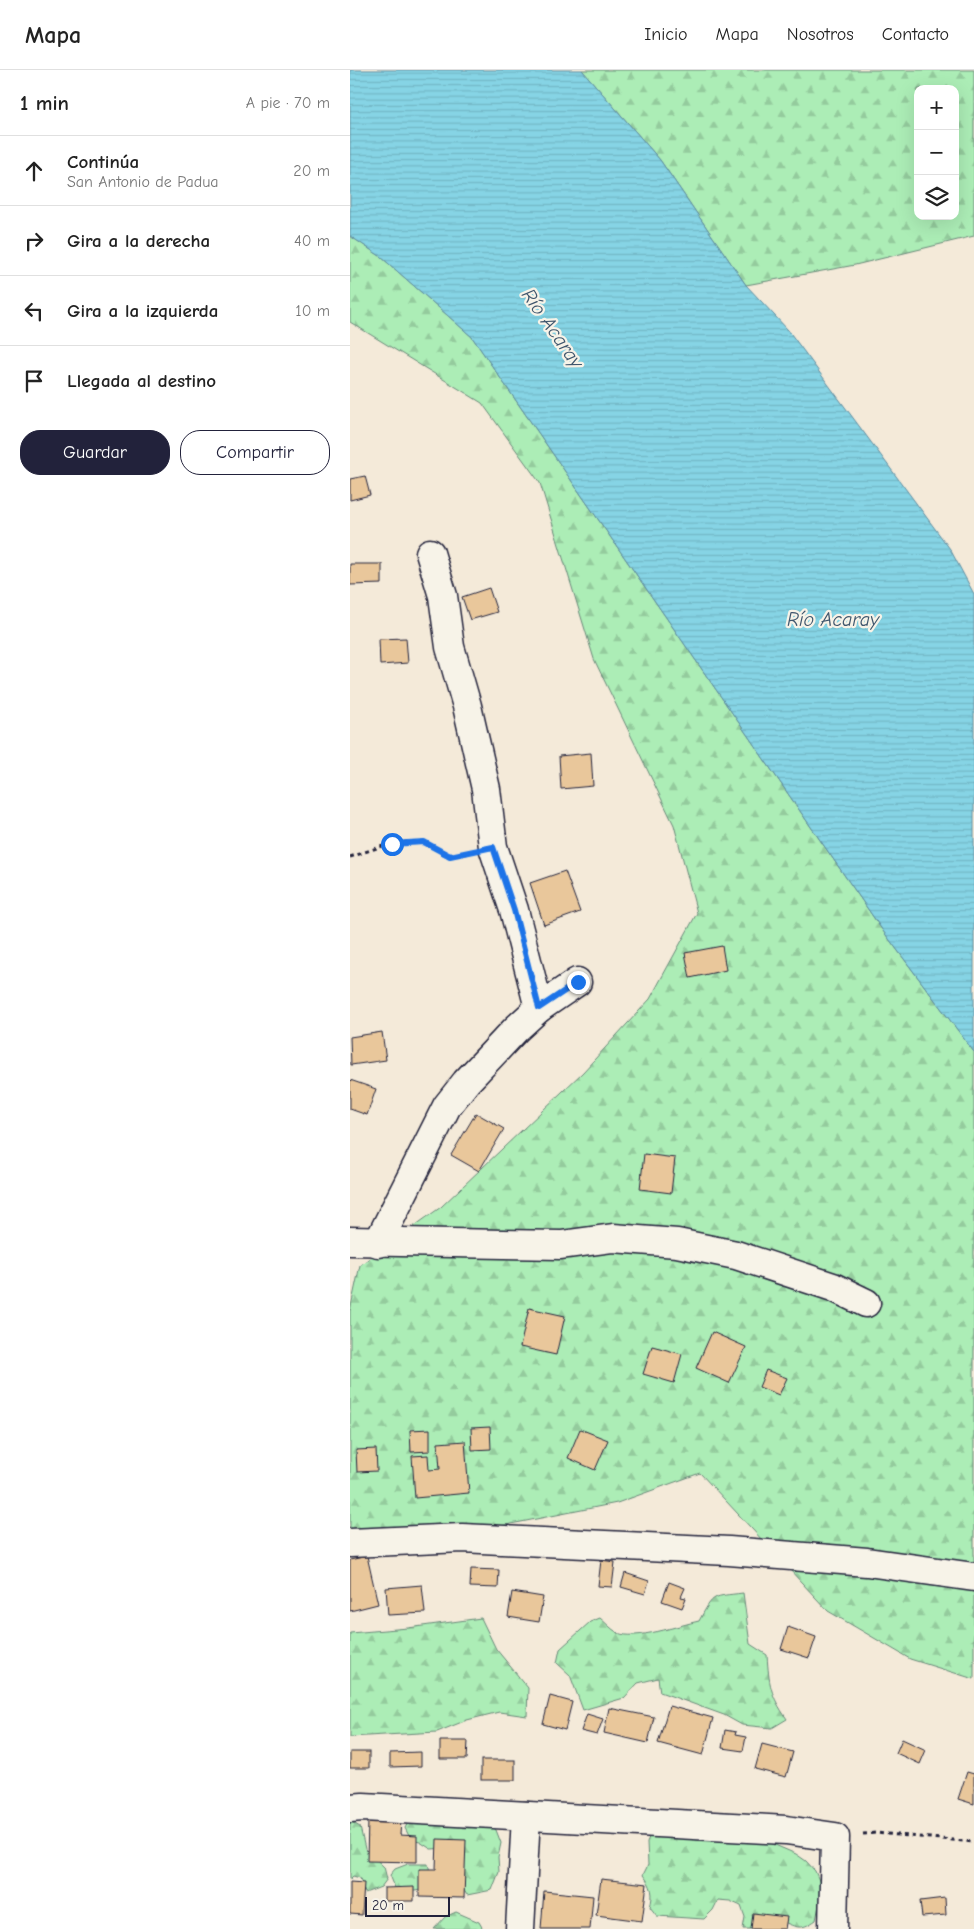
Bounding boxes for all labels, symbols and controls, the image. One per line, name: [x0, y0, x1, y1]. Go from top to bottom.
text: Mapa: [25, 21, 81, 49]
text: Inicio: [644, 24, 688, 45]
text: Mapa: [716, 24, 759, 45]
text: Nosotros: [787, 24, 854, 45]
text: Contacto: [882, 24, 949, 45]
map controls: [914, 85, 959, 220]
button: +: [914, 85, 959, 130]
text: 1 min: [20, 91, 69, 115]
text: A pie · 70 m: [246, 94, 330, 112]
button: −: [914, 130, 959, 175]
text: Continúa: [67, 151, 139, 173]
icon: ahead: [20, 157, 48, 185]
text: 20 m: [293, 162, 330, 180]
text: San Antonio de Padua: [67, 173, 219, 191]
button: layers: [914, 175, 959, 220]
icon: right: [20, 227, 48, 255]
text: Gira a la derecha: [67, 230, 210, 252]
text: 40 m: [294, 232, 330, 250]
water label: Río Acaray: [517, 284, 589, 373]
icon: left: [20, 297, 48, 325]
text: Gira a la izquierda: [67, 300, 218, 322]
text: 10 m: [295, 302, 330, 320]
icon: arrive: [20, 367, 48, 395]
text: Llegada al destino: [67, 370, 216, 392]
button: Guardar: [20, 430, 170, 475]
button: Compartir: [180, 430, 330, 475]
water label: Río Acaray: [787, 608, 880, 631]
route start: [381, 833, 404, 856]
route end: [567, 971, 590, 994]
scale bar: [365, 1894, 450, 1917]
text: 20 m: [372, 1897, 404, 1914]

